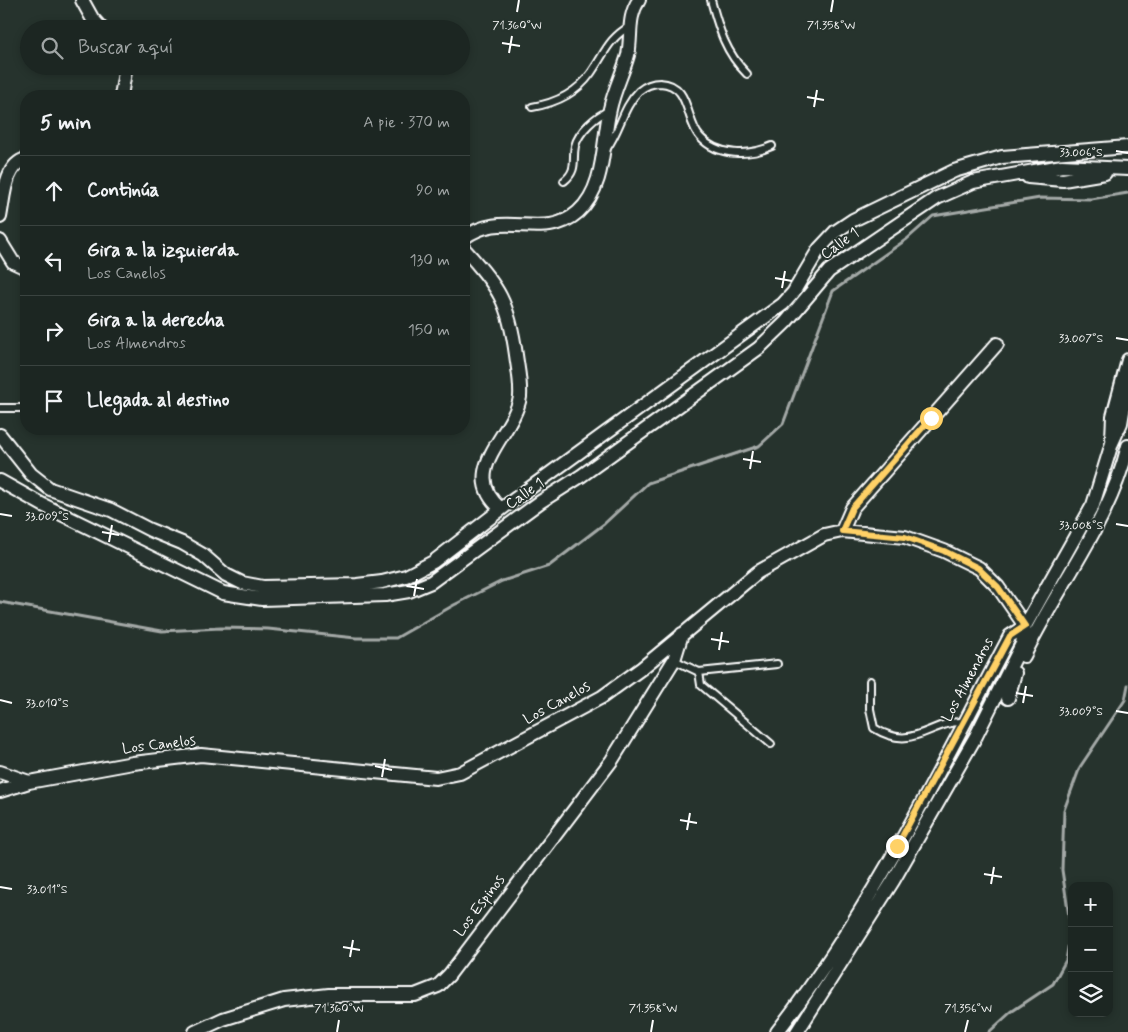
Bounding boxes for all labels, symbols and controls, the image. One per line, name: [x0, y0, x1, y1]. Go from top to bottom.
text: 71.360°W: [492, 18, 542, 34]
text: 71.358°W: [807, 18, 855, 34]
search box: [20, 20, 470, 75]
icon: search: [38, 34, 66, 62]
text: Buscar aquí: [78, 35, 173, 60]
text: 5 min: [40, 109, 92, 137]
text: A pie · 370 m: [363, 112, 450, 133]
text: 33.006°S: [1059, 145, 1103, 161]
icon: ahead: [40, 177, 68, 205]
text: Continúa: [87, 178, 159, 203]
text: 90 m: [416, 180, 450, 201]
street label: Calle 1: [817, 223, 863, 265]
text: Gira a la izquierda: [87, 238, 238, 263]
icon: left: [40, 247, 68, 275]
text: 130 m: [409, 250, 450, 271]
text: Los Canelos: [87, 263, 166, 284]
text: Gira a la derecha: [87, 308, 225, 333]
icon: right: [40, 317, 68, 345]
text: 150 m: [408, 320, 450, 341]
text: 33.007°S: [1059, 331, 1103, 347]
text: Los Almendros: [87, 333, 186, 354]
icon: arrive: [40, 387, 68, 415]
text: Llegada al destino: [87, 388, 229, 413]
route start: [920, 407, 943, 430]
street label: Calle 1: [502, 473, 548, 515]
text: 33.009°S: [25, 509, 69, 525]
text: 33.008°S: [1059, 518, 1103, 534]
street label: Los Almendros: [937, 634, 999, 726]
street label: Los Canelos: [520, 676, 594, 730]
text: 33.010°S: [25, 696, 69, 712]
text: 33.009°S: [1059, 704, 1103, 720]
street label: Los Canelos: [121, 731, 197, 759]
route end: [886, 835, 909, 858]
street label: Los Espinos: [450, 871, 510, 941]
text: 33.011°S: [27, 882, 68, 898]
map controls: [1068, 882, 1113, 1017]
button: +: [1068, 882, 1113, 927]
button: −: [1068, 927, 1113, 972]
button: layers: [1068, 972, 1113, 1017]
text: 71.360°W: [314, 1001, 364, 1017]
text: 71.358°W: [629, 1001, 677, 1017]
text: 71.356°W: [944, 1001, 992, 1017]

